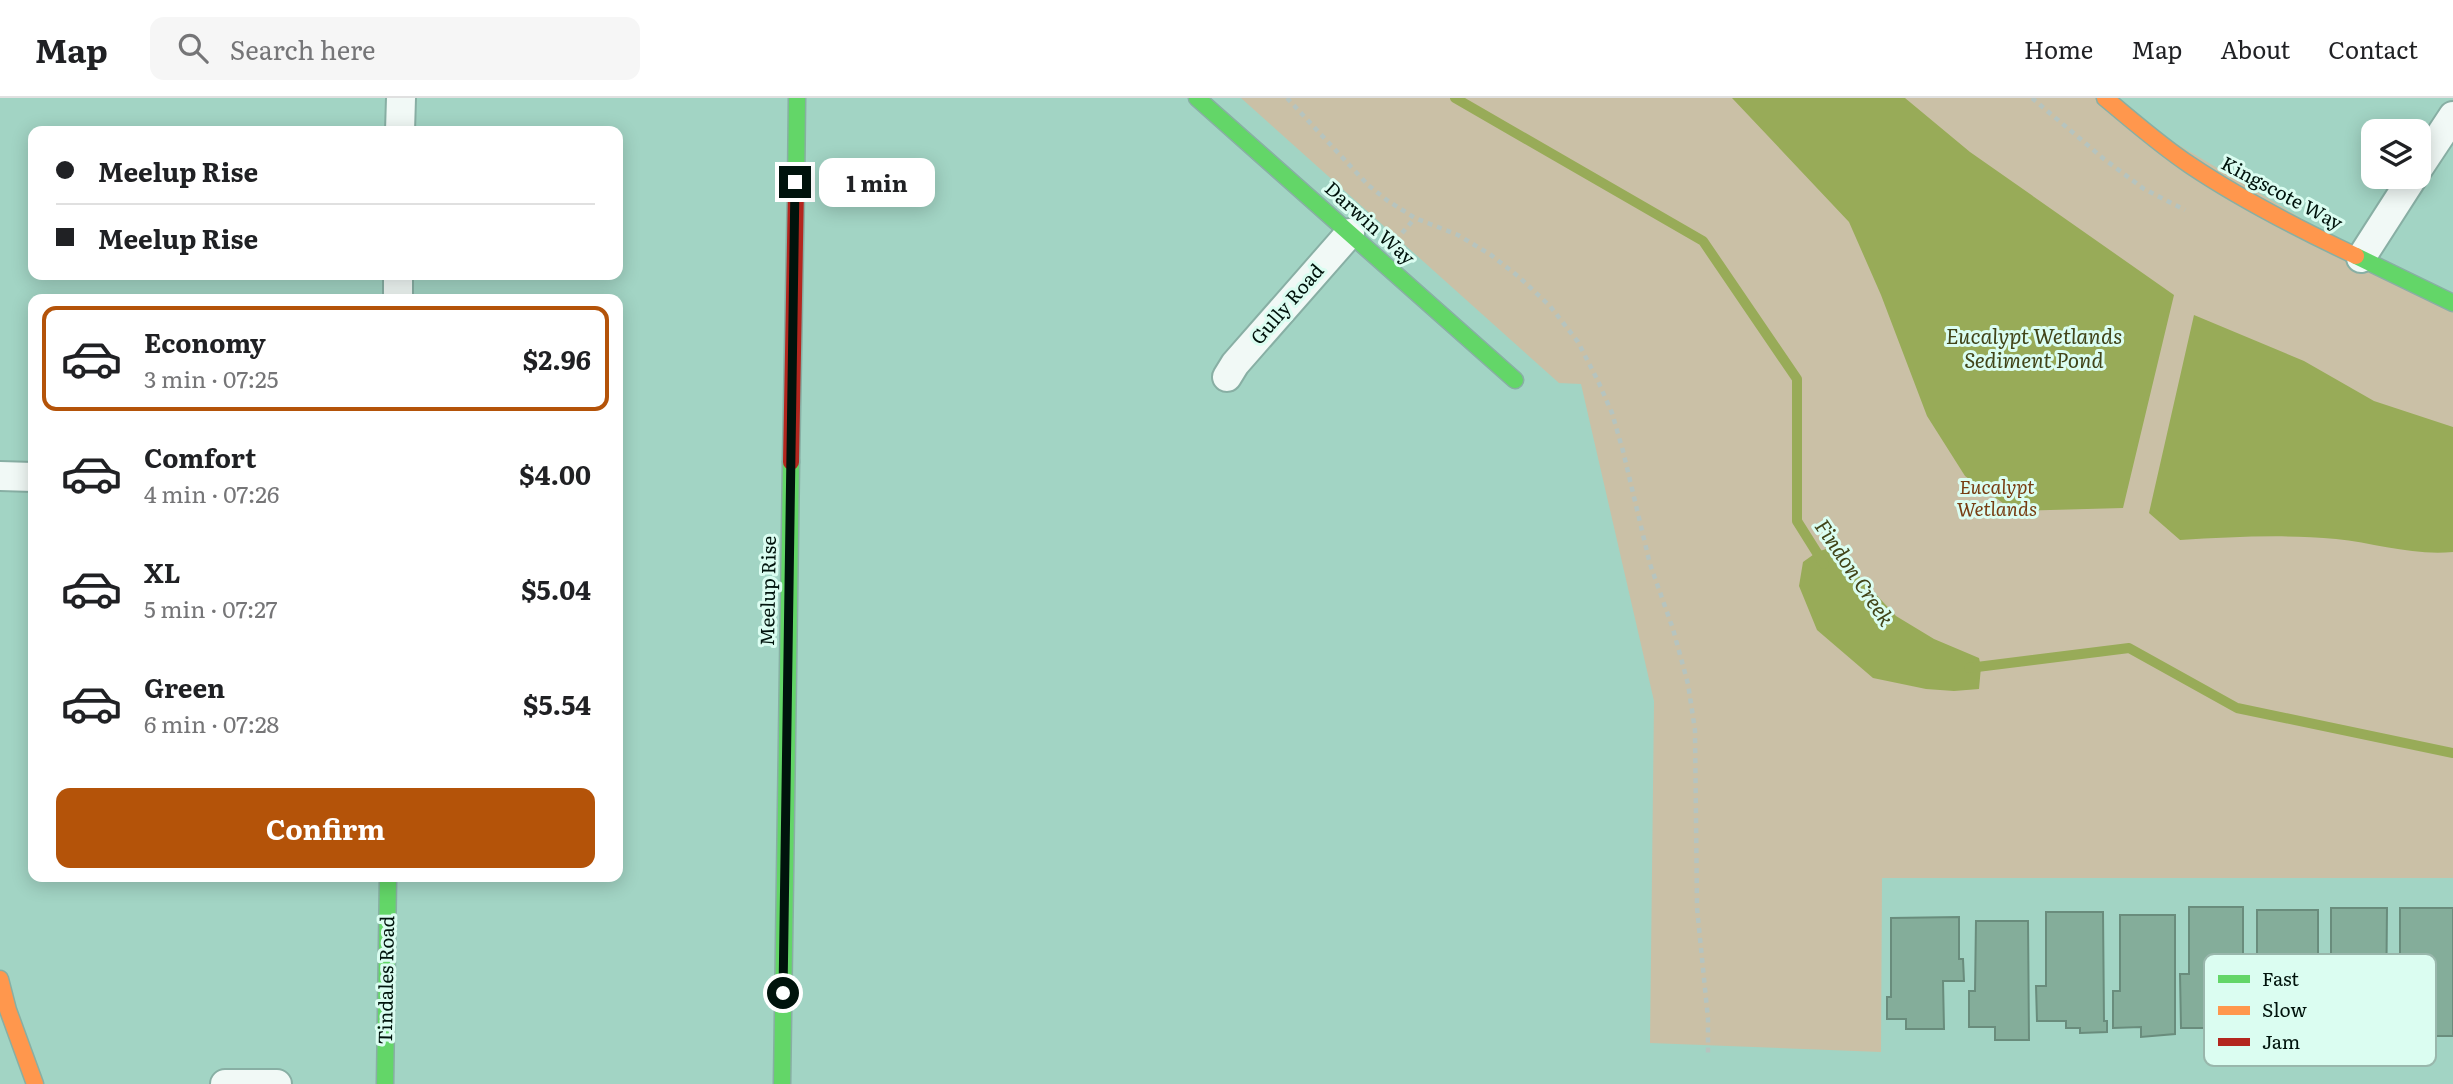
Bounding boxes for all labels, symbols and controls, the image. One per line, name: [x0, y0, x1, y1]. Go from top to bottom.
search box: [150, 17, 640, 80]
text: Map: [35, 24, 108, 73]
icon: search: [174, 29, 212, 67]
text: Search here: [230, 29, 376, 68]
text: Home: [2024, 31, 2093, 66]
text: Map: [2131, 31, 2182, 66]
text: About: [2220, 31, 2290, 66]
text: Contact: [2328, 31, 2418, 66]
map controls: [2361, 119, 2431, 189]
button: layers: [2361, 119, 2431, 189]
street label: Kingscote Way: [2217, 148, 2348, 236]
text: Meelup Rise: [98, 151, 258, 190]
callout: 1 min: [820, 158, 935, 206]
text: 1 min: [846, 165, 908, 199]
route end: [779, 166, 811, 198]
street label: Darwin Way: [1319, 174, 1422, 271]
text: Meelup Rise: [98, 218, 258, 257]
street label: Gully Road: [1243, 256, 1330, 350]
water label: Eucalypt Wetlands Sediment Pond: [1946, 319, 2122, 374]
text: Economy: [144, 322, 266, 361]
icon: car: [60, 327, 123, 390]
text: $2.96: [523, 339, 591, 378]
text: 3 min · 07:25: [144, 361, 278, 395]
text: Comfort: [144, 437, 256, 476]
icon: car: [60, 442, 123, 505]
text: $4.00: [519, 454, 591, 493]
park label: Eucalypt Wetlands: [1957, 472, 2037, 522]
text: 4 min · 07:26: [144, 476, 279, 510]
water label: Findon Creek: [1809, 512, 1904, 632]
street label: Meelup Rise: [752, 535, 782, 646]
text: XL: [144, 552, 181, 591]
icon: car: [60, 557, 123, 620]
text: $5.04: [521, 569, 591, 608]
text: 5 min · 07:27: [144, 591, 277, 625]
text: Green: [144, 667, 225, 706]
icon: car: [60, 672, 123, 735]
text: $5.54: [523, 684, 591, 723]
text: 6 min · 07:28: [144, 706, 279, 740]
button: Confirm: [56, 788, 595, 868]
street label: Tindales Road: [370, 915, 400, 1045]
legend: [2204, 954, 2436, 1066]
text: Fast: [2262, 964, 2299, 992]
route start: [767, 977, 799, 1009]
text: Slow: [2262, 995, 2307, 1023]
text: Jam: [2262, 1027, 2300, 1055]

